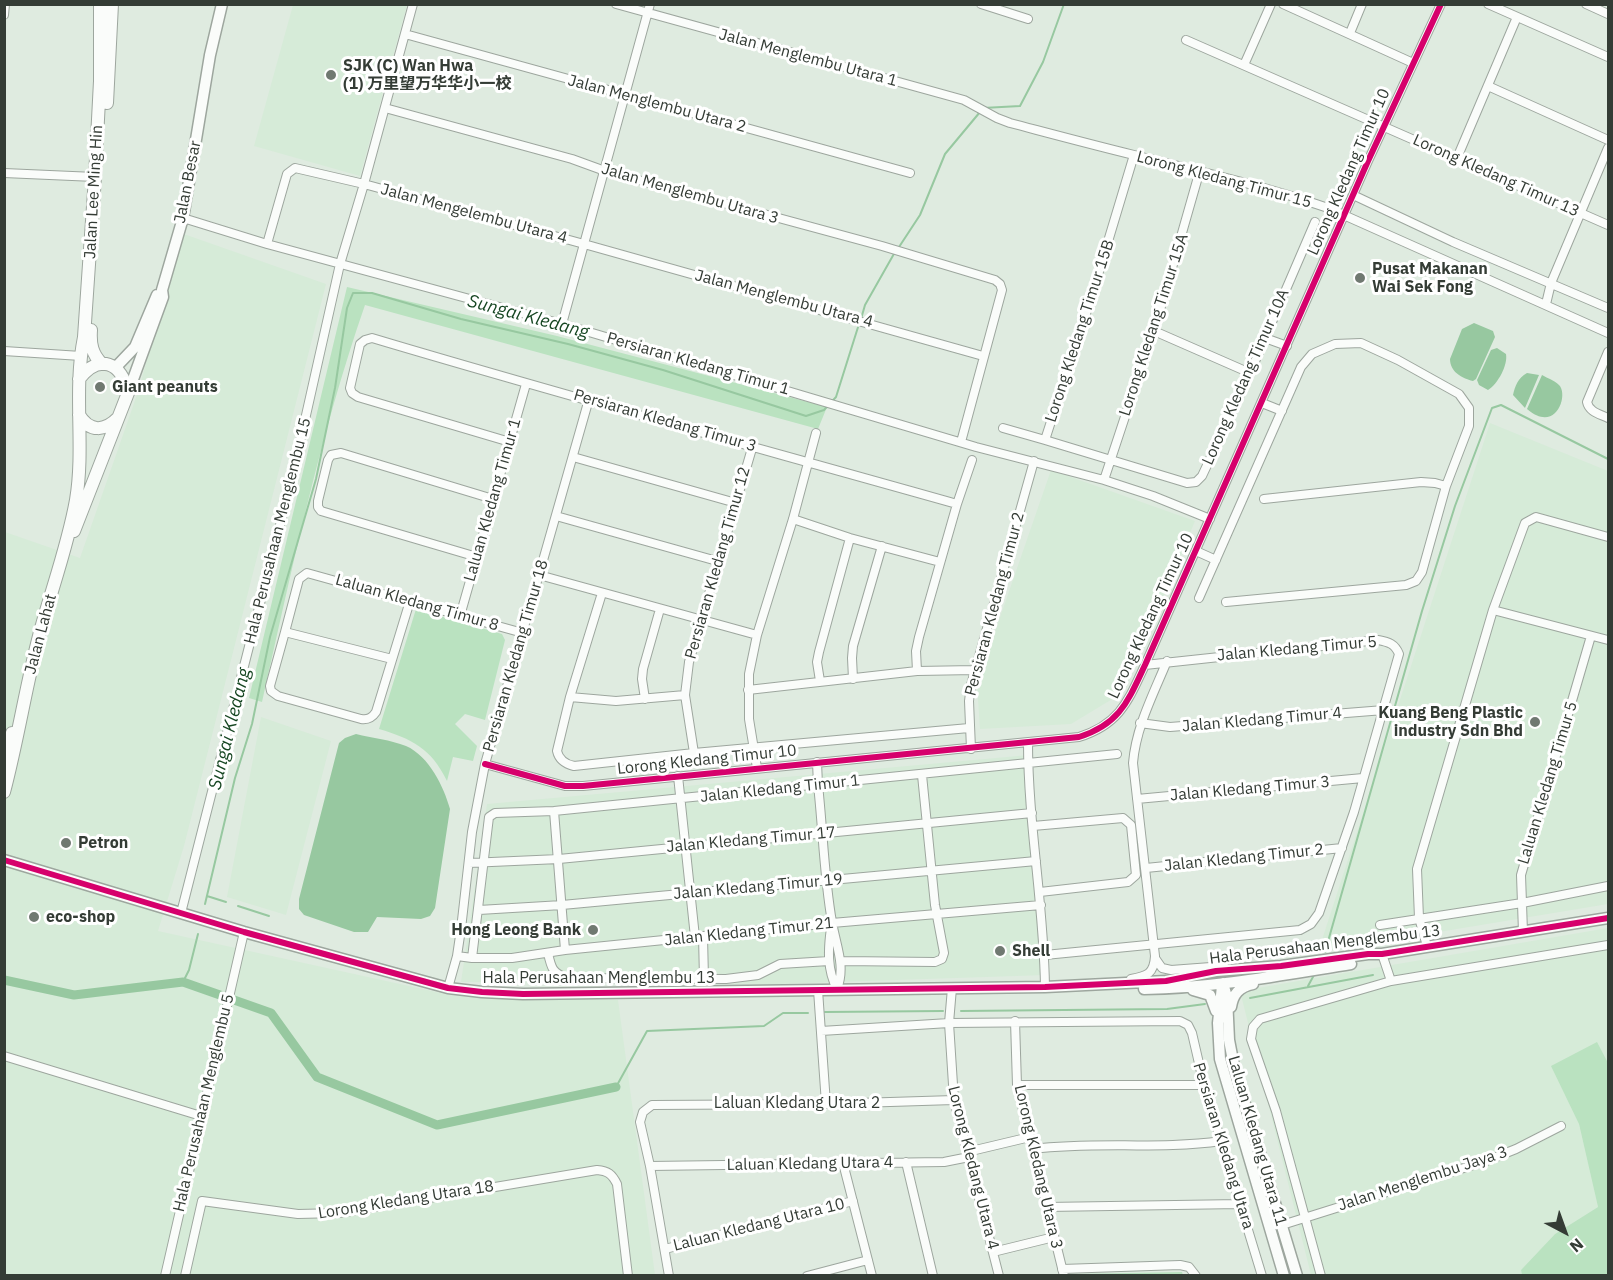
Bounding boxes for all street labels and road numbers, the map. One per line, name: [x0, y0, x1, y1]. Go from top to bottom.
street label: Jalan Menglembu Utara 1: [717, 25, 899, 91]
street label: Jalan Menglembu Utara 2: [566, 71, 748, 137]
street label: Lorong Kledang Timur 10: [1304, 86, 1394, 258]
street label: Jalan Lee Ming Hin: [81, 124, 107, 260]
street label: Lorong Kledang Timur 13: [1410, 131, 1582, 221]
street label: Jalan Besar: [171, 139, 205, 225]
street label: Lorong Kledang Timur 15: [1134, 147, 1314, 213]
street label: Jalan Menglembu Utara 3: [599, 159, 781, 229]
street label: Jalan Mengelembu Utara 4: [379, 180, 569, 248]
street label: Lorong Kledang Timur 15A: [1115, 231, 1193, 419]
street label: Lorong Kledang Timur 15B: [1041, 237, 1119, 425]
street label: Jalan Menglembu Utara 4: [693, 266, 875, 332]
street label: Lorong Kledang Timur 10A: [1198, 286, 1294, 468]
street label: Persiaran Kledang Timur 1: [604, 329, 792, 399]
street label: Persiaran Kledang Timur 3: [571, 386, 759, 456]
street label: Hala Perusahaan Menglembu 15: [241, 416, 315, 646]
street label: Laluan Kledang Timur 1: [460, 416, 526, 584]
street label: Persiaran Kledang Timur 12: [681, 465, 755, 661]
street label: Persiaran Kledang Timur 2: [961, 510, 1029, 698]
street label: Lorong Kledang Timur 10: [1104, 530, 1198, 702]
street label: Persiaran Kledang Timur 18: [479, 558, 553, 754]
street label: Laluan Kledang Timur 8: [333, 570, 501, 636]
street label: Jalan Lahat: [21, 592, 61, 676]
street label: Jalan Kledang Timur 5: [1216, 632, 1378, 666]
street label: Laluan Kledang Timur 5: [1514, 699, 1582, 867]
street label: Jalan Kledang Timur 4: [1181, 703, 1343, 737]
street label: Lorong Kledang Timur 10: [616, 741, 798, 779]
street label: Jalan Kledang Timur 1: [699, 771, 861, 807]
street label: Jalan Kledang Timur 3: [1169, 772, 1331, 806]
street label: Jalan Kledang Timur 17: [666, 823, 836, 857]
street label: Jalan Kledang Timur 2: [1163, 840, 1325, 876]
street label: Jalan Kledang Timur 19: [673, 870, 843, 904]
street label: Jalan Kledang Timur 21: [663, 914, 835, 950]
street label: Hala Perusahaan Menglembu 13: [1208, 921, 1442, 969]
street label: Hala Perusahaan Menglembu 13: [483, 968, 715, 988]
street label: Hala Perusahaan Menglembu 5: [170, 992, 238, 1214]
street label: Laluan Kledang Utara 11: [1223, 1054, 1291, 1228]
street label: Persiaran Kledang Utara: [1188, 1060, 1258, 1232]
street label: Lorong Kledang Utara 3: [1010, 1083, 1066, 1251]
street label: Lorong Kledang Utara 4: [943, 1084, 1003, 1252]
street label: Laluan Kledang Utara 2: [714, 1093, 880, 1113]
street label: Jalan Menglembu Jaya 3: [1336, 1142, 1510, 1216]
street label: Laluan Kledang Utara 4: [727, 1153, 893, 1175]
street label: Lorong Kledang Utara 18: [317, 1177, 495, 1223]
street label: Laluan Kledang Utara 10: [671, 1194, 847, 1256]

